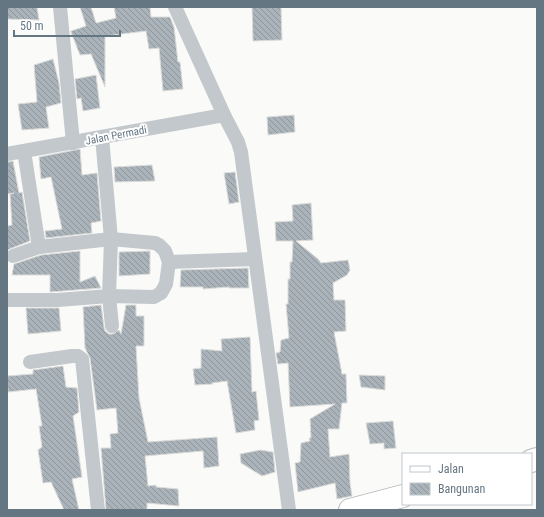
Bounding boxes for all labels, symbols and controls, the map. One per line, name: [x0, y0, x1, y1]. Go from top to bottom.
scale bar: [14, 12, 120, 38]
text: 50 m: [20, 19, 44, 33]
street label: Jalan Permadi: [84, 123, 148, 148]
legend: [402, 453, 532, 505]
text: Jalan: [438, 462, 464, 476]
text: Bangunan: [438, 482, 485, 496]

